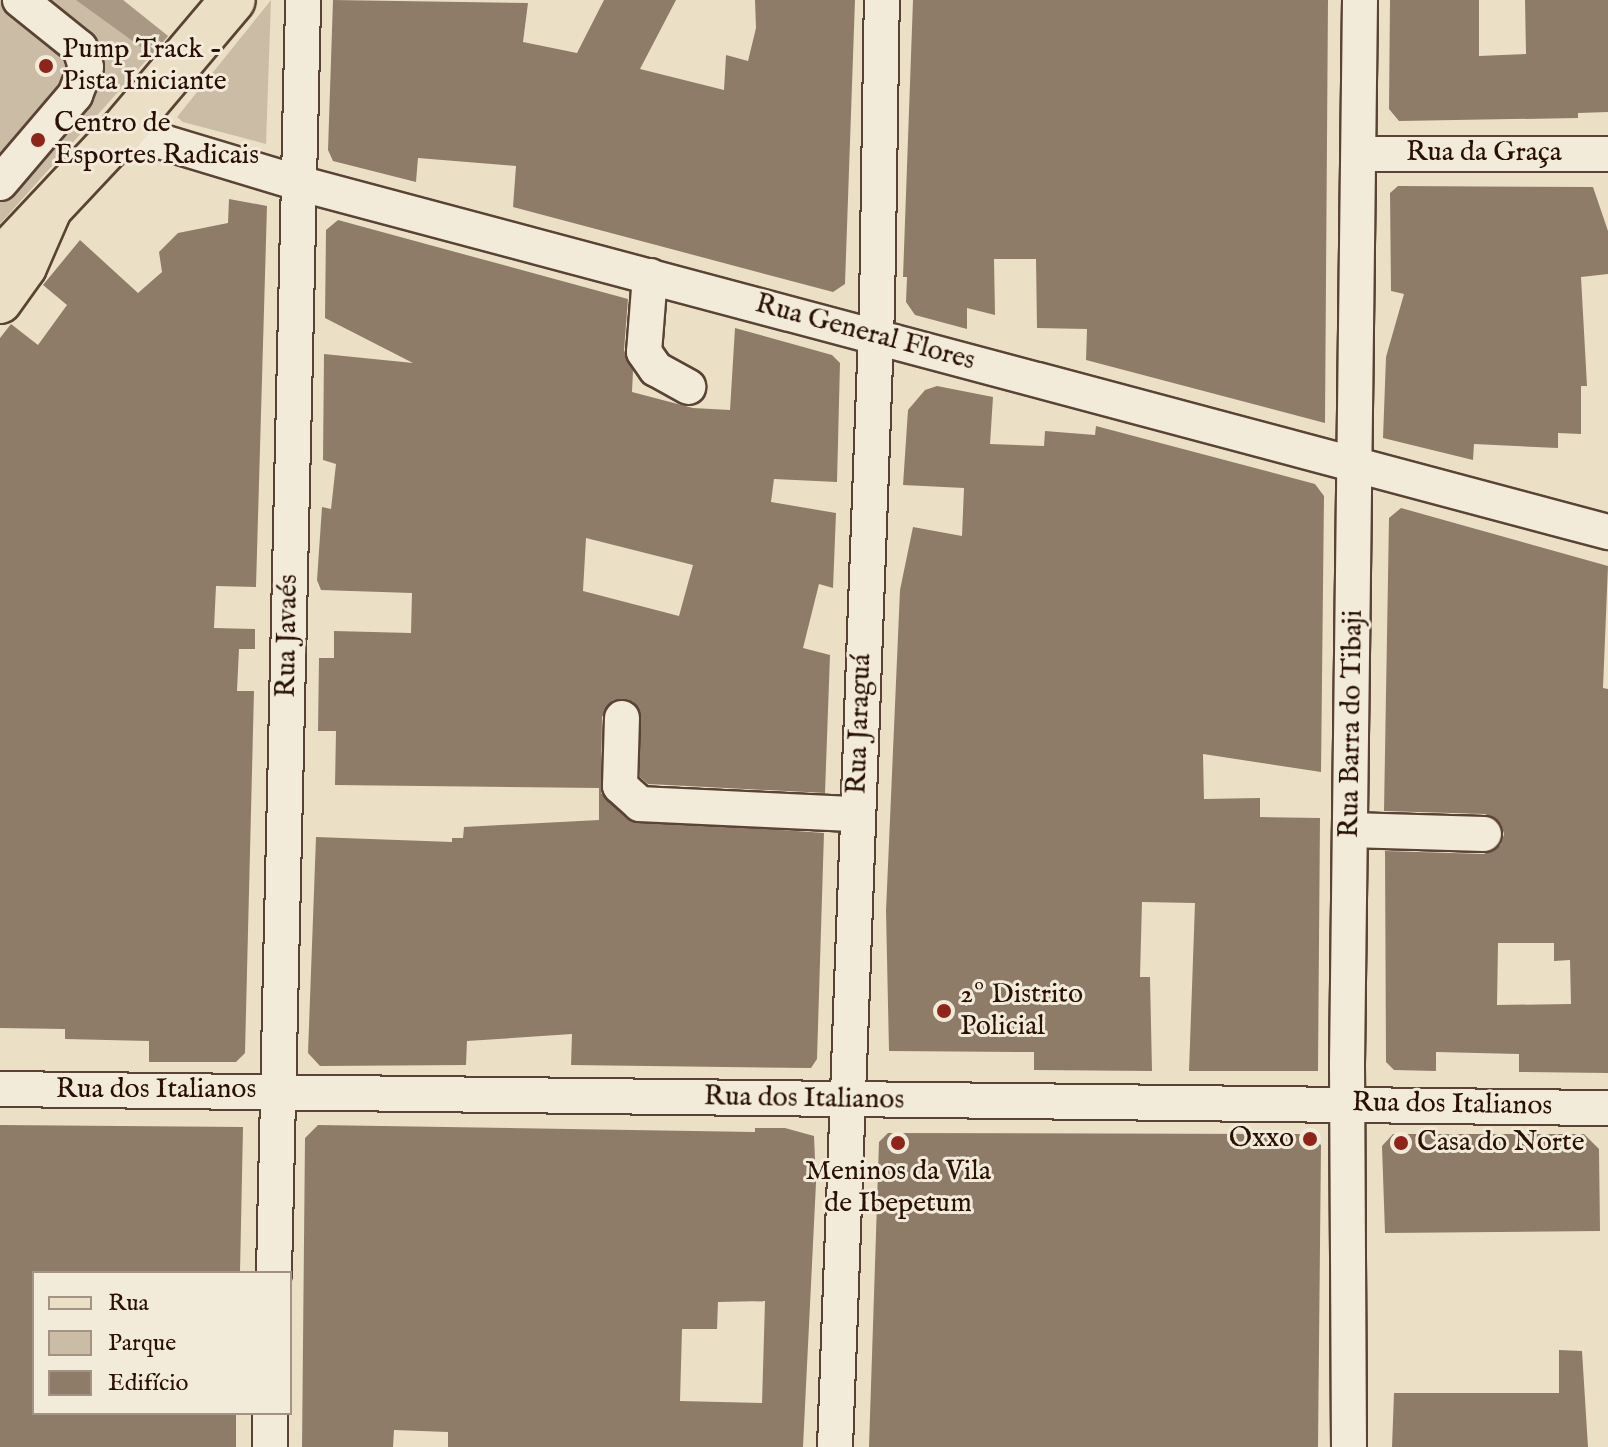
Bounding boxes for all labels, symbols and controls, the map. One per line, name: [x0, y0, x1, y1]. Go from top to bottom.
place label: Pump Track - Pista Iniciante: [62, 33, 227, 99]
marker: Pump Track - Pista Iniciante: [37, 57, 55, 75]
place label: Centro de Esportes Radicais: [54, 107, 259, 173]
marker: Centro de Esportes Radicais: [29, 131, 47, 149]
street label: Rua da Graça: [1406, 136, 1562, 170]
street label: Rua General Flores: [751, 287, 979, 379]
street label: Rua Javaés: [270, 574, 306, 698]
street label: Rua Barra do Tibaji: [1333, 610, 1371, 838]
street label: Rua Jaraguá: [841, 653, 879, 795]
place label: 2º Distrito Policial: [960, 978, 1083, 1044]
marker: 2º Distrito Policial: [935, 1002, 953, 1020]
street label: Rua dos Italianos: [56, 1073, 256, 1107]
street label: Rua dos Italianos: [703, 1080, 905, 1118]
street label: Rua dos Italianos: [1351, 1086, 1553, 1124]
place label: Oxxo: [1229, 1122, 1294, 1156]
place label: Casa do Norte: [1417, 1126, 1584, 1160]
marker: Oxxo: [1301, 1130, 1319, 1148]
marker: Meninos da Vila de Ibepetum: [889, 1134, 907, 1152]
marker: Casa do Norte: [1392, 1134, 1410, 1152]
place label: Meninos da Vila de Ibepetum: [805, 1155, 991, 1221]
legend: [32, 1271, 292, 1415]
text: Rua: [108, 1288, 149, 1319]
text: Parque: [108, 1328, 176, 1359]
text: Edifício: [108, 1368, 188, 1399]

